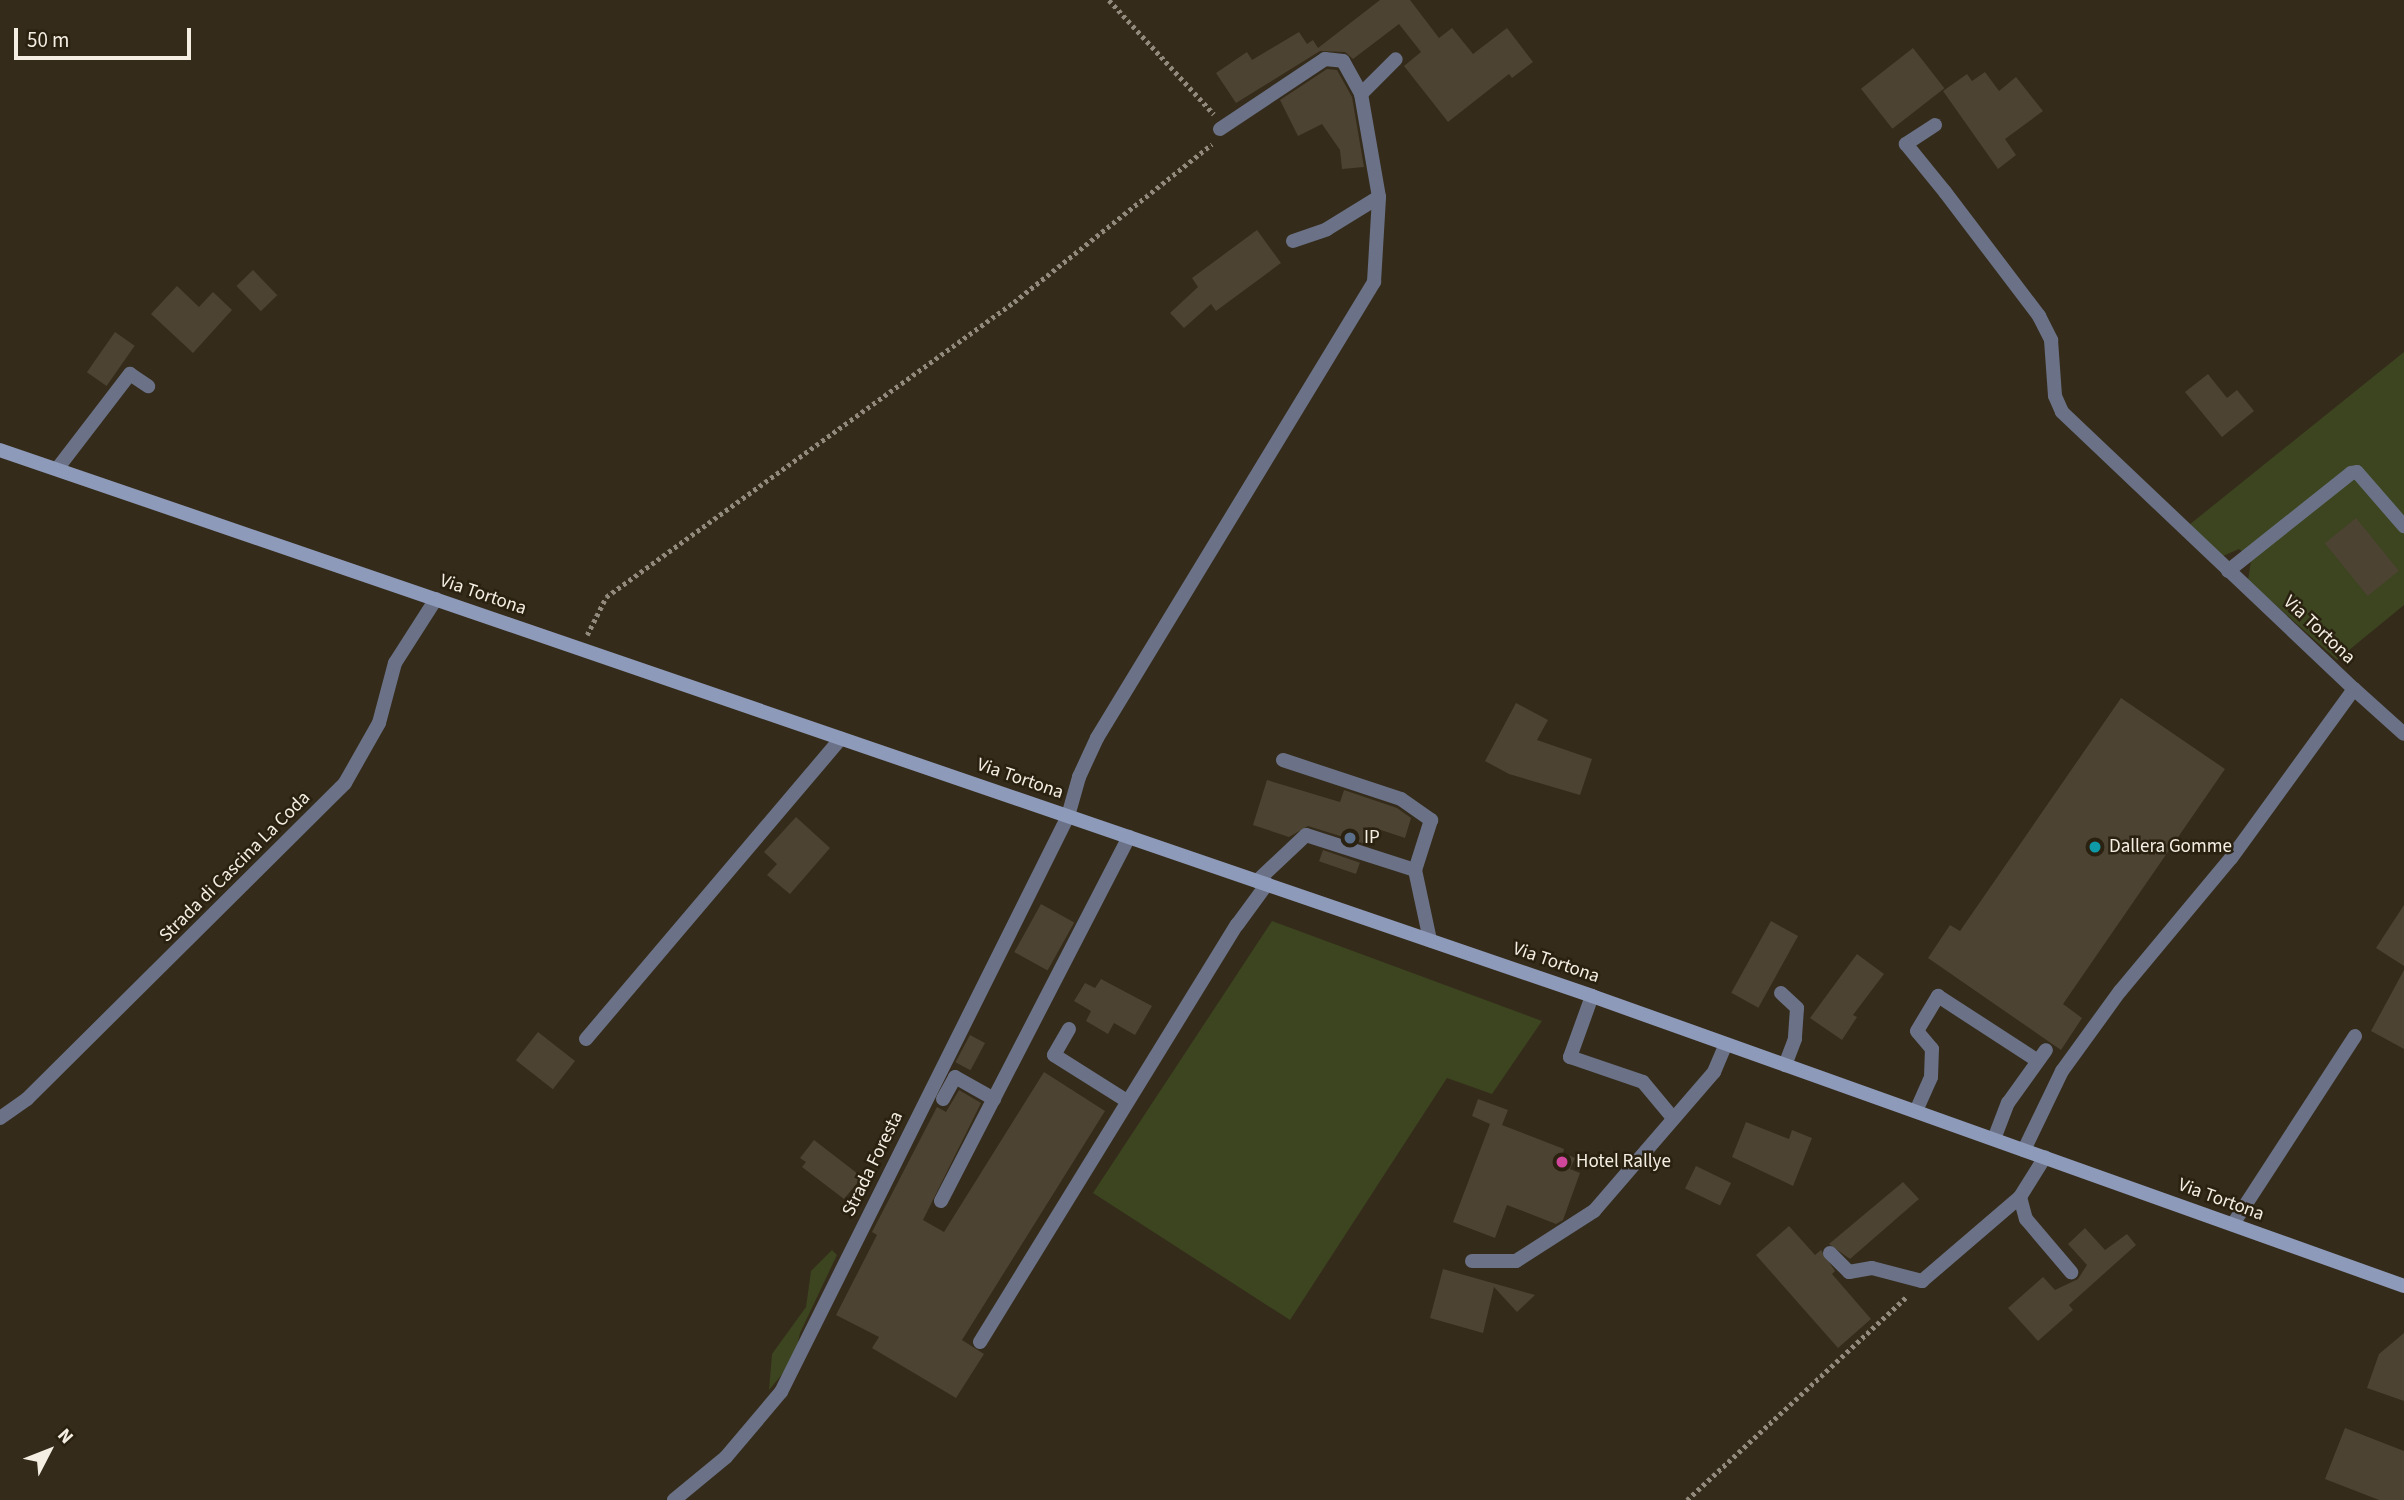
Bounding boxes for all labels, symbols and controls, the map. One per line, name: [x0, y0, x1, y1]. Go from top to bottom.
scale bar: [18, 14, 194, 58]
text: 50 m: [27, 25, 69, 55]
street label: Via Tortona: [437, 570, 529, 620]
street label: Via Tortona: [2278, 591, 2360, 669]
street label: Via Tortona: [974, 754, 1066, 804]
street label: Strada di Cascina La Coda: [155, 787, 315, 947]
place label: IP: [1364, 827, 1380, 849]
marker: IP: [1342, 830, 1358, 846]
place label: Dallera Gomme: [2109, 836, 2232, 858]
marker: Dallera Gomme: [2087, 839, 2103, 855]
street label: Via Tortona: [1510, 938, 1602, 988]
street label: Strada Foresta: [838, 1108, 908, 1220]
place label: Hotel Rallye: [1576, 1151, 1671, 1173]
marker: Hotel Rallye: [1554, 1154, 1570, 1170]
street label: Via Tortona: [2175, 1174, 2267, 1226]
north arrow: [14, 1416, 84, 1486]
text: N: [51, 1423, 79, 1450]

